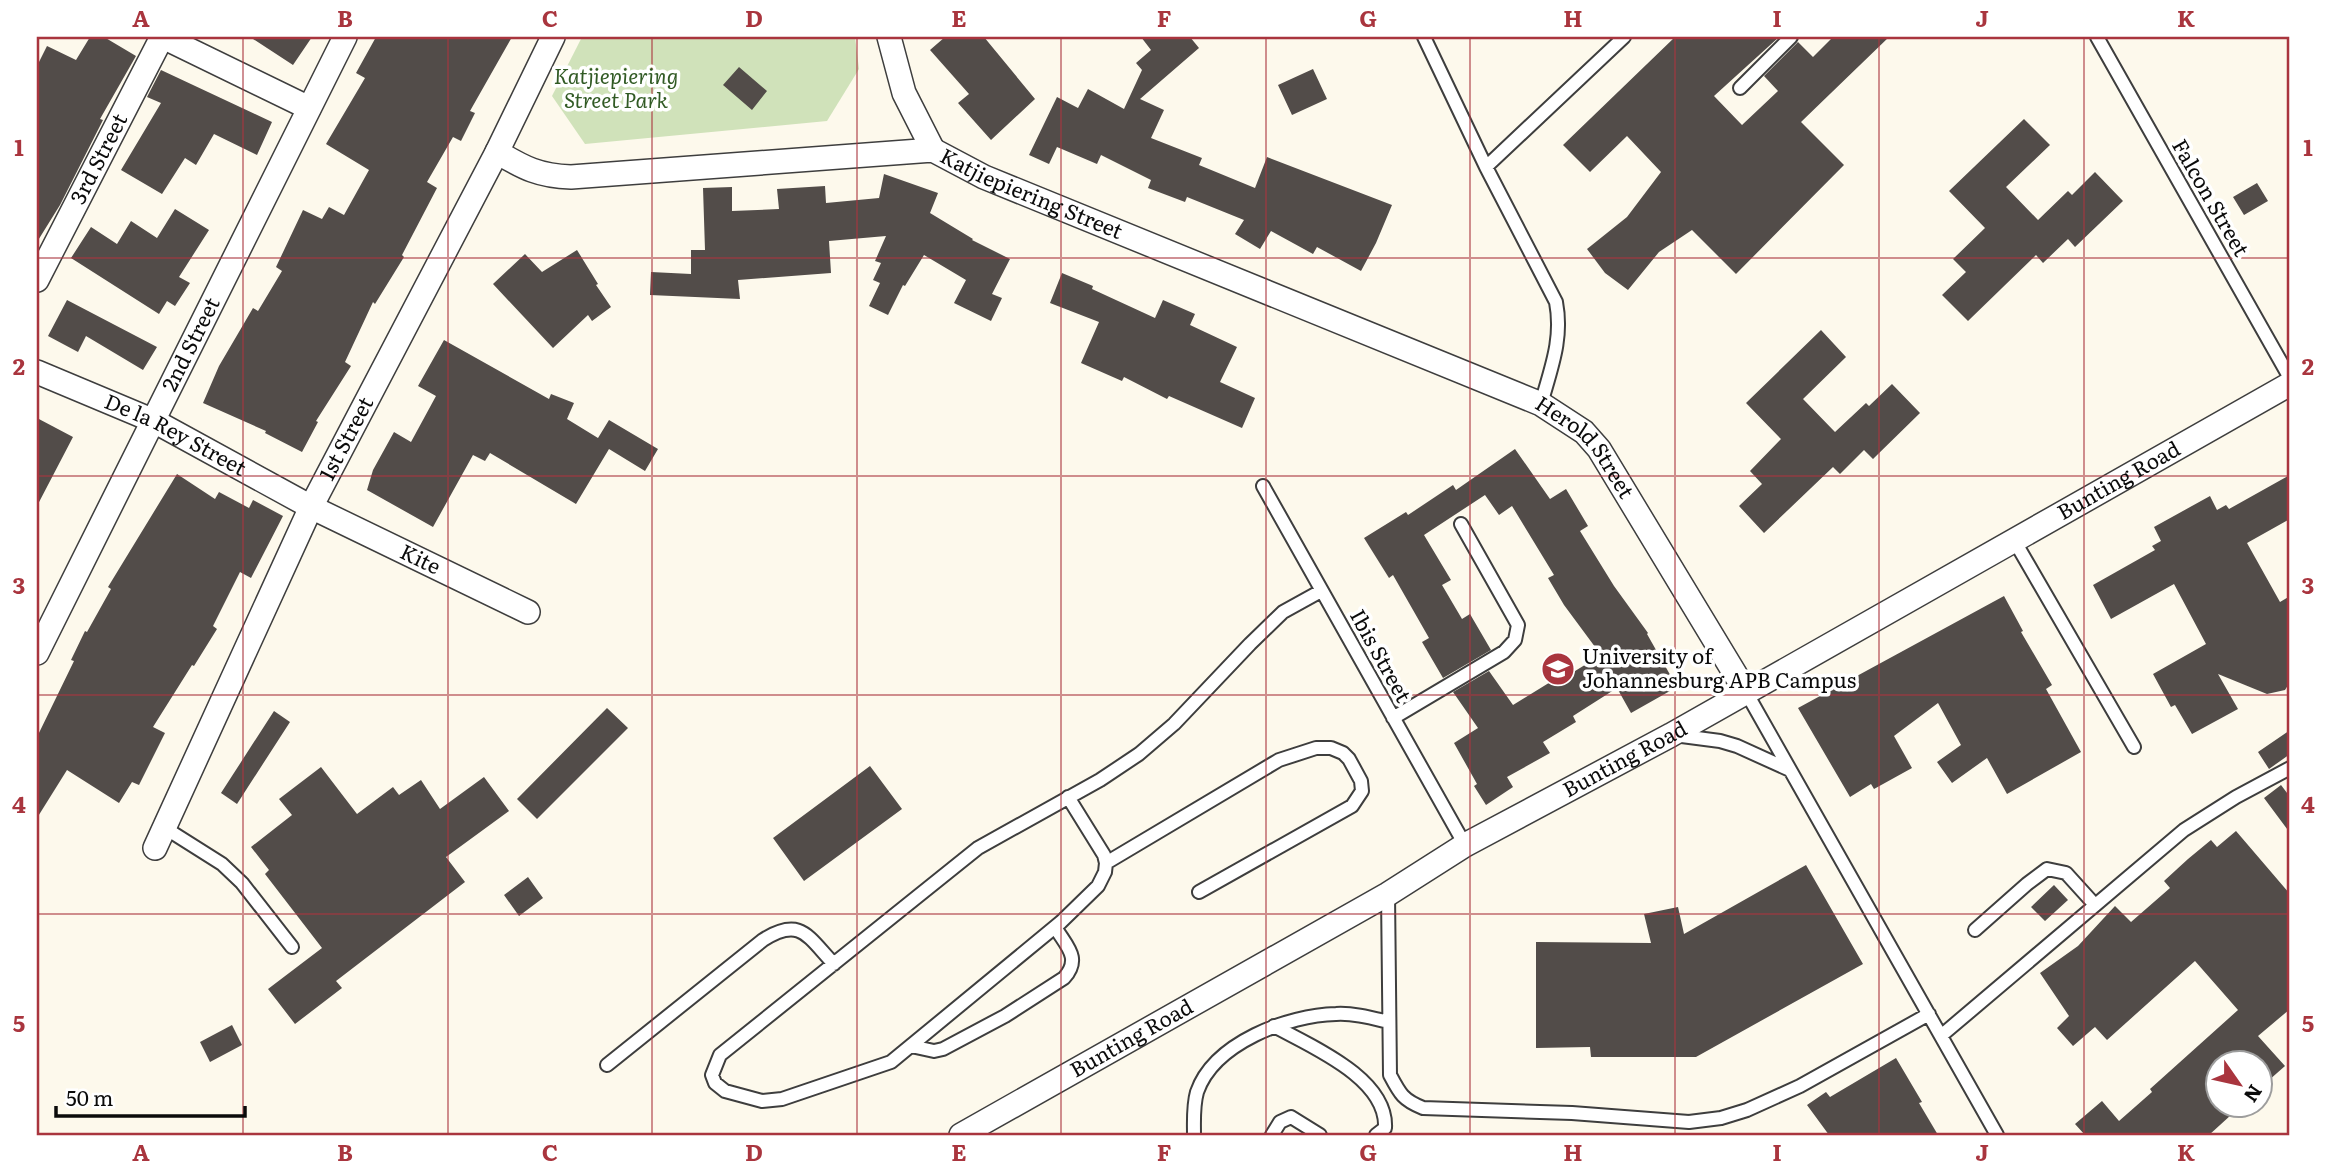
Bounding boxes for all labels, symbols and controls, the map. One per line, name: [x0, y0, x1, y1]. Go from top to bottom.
text: A: [132, 0, 150, 34]
text: B: [337, 0, 353, 34]
text: C: [542, 0, 558, 34]
text: D: [745, 0, 763, 34]
text: E: [951, 0, 967, 34]
text: F: [1157, 0, 1172, 34]
text: G: [1359, 0, 1377, 34]
text: H: [1563, 0, 1583, 34]
text: I: [1772, 0, 1782, 34]
text: J: [1975, 0, 1989, 34]
text: K: [2177, 0, 2195, 34]
park label: Katjiepiering Street Park: [554, 59, 678, 114]
street label: 3rd Street: [61, 107, 133, 209]
text: 1: [14, 129, 24, 163]
text: 1: [2303, 129, 2313, 163]
street label: Falcon Street: [2166, 132, 2259, 262]
street label: Katjiepiering Street: [935, 139, 1129, 245]
street label: 2nd Street: [152, 290, 226, 396]
text: 2: [13, 348, 25, 382]
text: 2: [2302, 348, 2314, 382]
street label: De la Rey Street: [101, 384, 253, 482]
street label: Herold Street: [1530, 387, 1643, 504]
street label: 1st Street: [310, 390, 380, 485]
street label: Bunting Road: [2051, 432, 2185, 526]
street label: Kite: [396, 535, 447, 581]
text: 3: [13, 567, 25, 601]
text: 3: [2302, 567, 2314, 601]
street label: Ibis Street: [1344, 603, 1421, 707]
place label: University of Johannesburg APB Campus: [1582, 639, 1856, 694]
school or university icon: University of Johannesburg APB Campus: [1539, 650, 1577, 688]
street label: Bunting Road: [1556, 711, 1692, 803]
text: 4: [12, 786, 26, 820]
text: 4: [2301, 786, 2315, 820]
street label: Bunting Road: [1063, 989, 1198, 1084]
text: 5: [13, 1005, 25, 1039]
text: 5: [2302, 1005, 2314, 1039]
north arrow: [2204, 1050, 2274, 1120]
scale bar: [56, 1074, 245, 1118]
text: N: [2238, 1080, 2270, 1109]
text: 50 m: [66, 1081, 113, 1112]
text: A: [132, 1134, 150, 1168]
text: B: [337, 1134, 353, 1168]
text: C: [542, 1134, 558, 1168]
text: D: [745, 1134, 763, 1168]
text: E: [951, 1134, 967, 1168]
text: F: [1157, 1134, 1172, 1168]
text: G: [1359, 1134, 1377, 1168]
text: H: [1563, 1134, 1583, 1168]
text: I: [1772, 1134, 1782, 1168]
text: J: [1975, 1134, 1989, 1168]
text: K: [2177, 1134, 2195, 1168]

